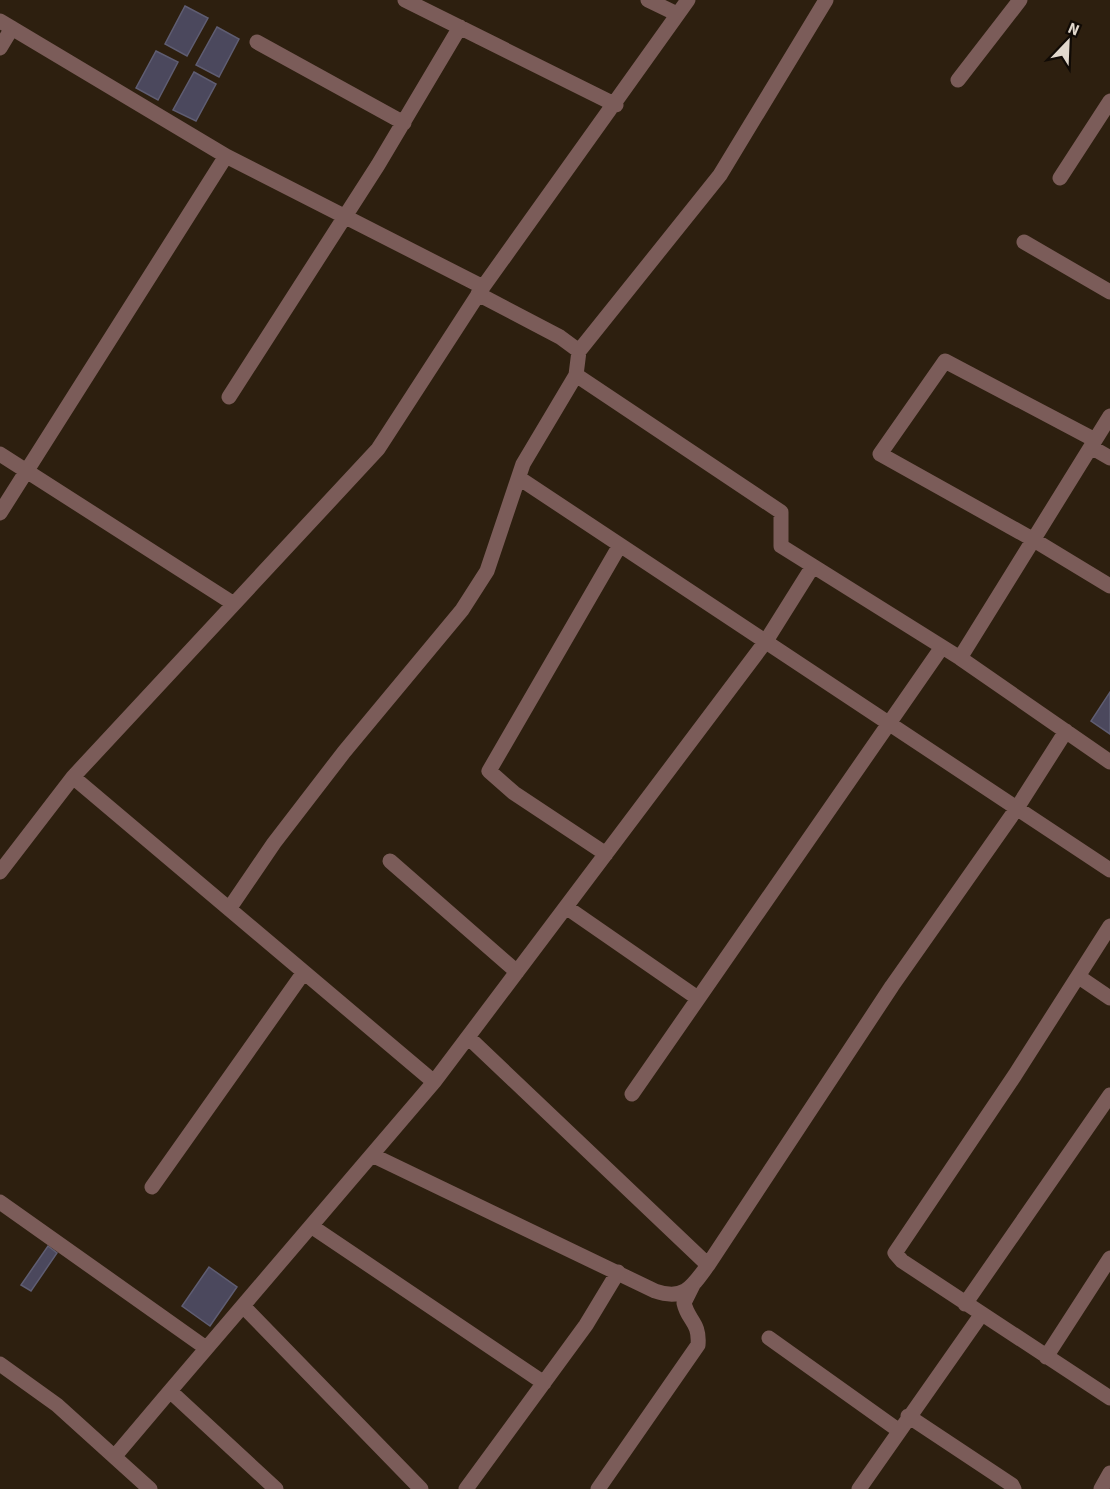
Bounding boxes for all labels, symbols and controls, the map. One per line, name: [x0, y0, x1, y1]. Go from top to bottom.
north arrow: [1038, 12, 1098, 72]
text: N: [1064, 17, 1083, 41]

